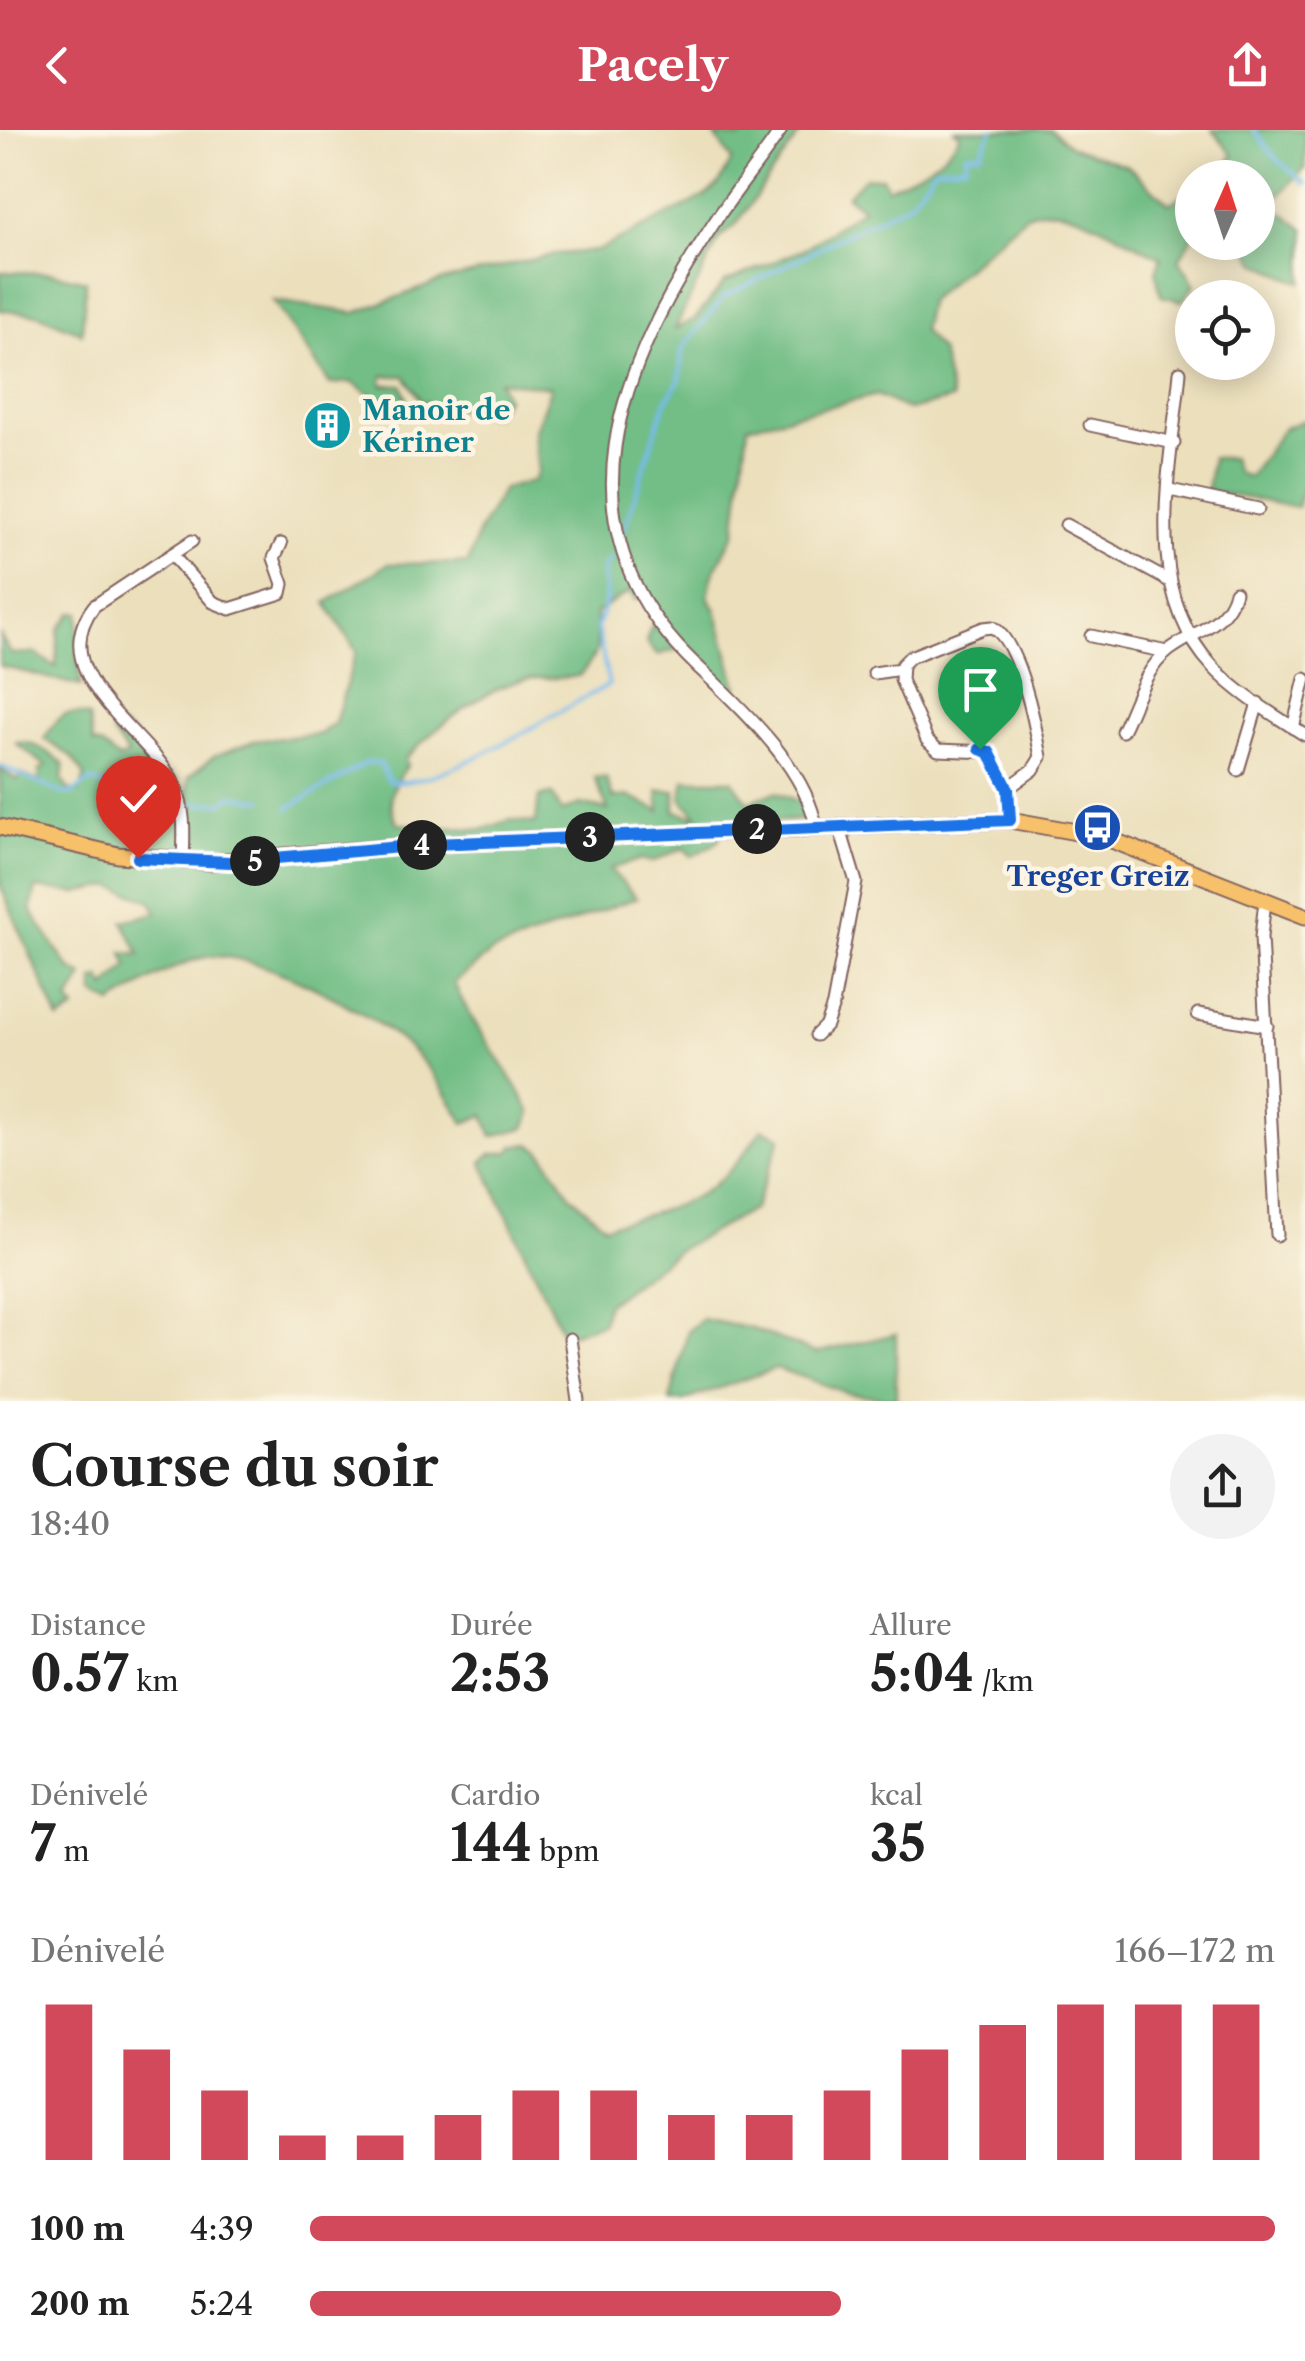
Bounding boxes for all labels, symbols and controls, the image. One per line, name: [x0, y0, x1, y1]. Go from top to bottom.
text: Pacely: [577, 37, 728, 93]
icon: back: [30, 38, 85, 93]
icon: share: [1220, 38, 1275, 93]
north arrow: [1175, 160, 1275, 260]
map controls: [1175, 160, 1275, 380]
button: locate: [1175, 280, 1275, 380]
place label: Manoir de Kériner: [362, 393, 511, 459]
building icon: Manoir de Kériner: [301, 400, 353, 452]
pin: [938, 647, 1023, 750]
icon: arrive: [953, 662, 1008, 717]
pin: [96, 756, 181, 859]
icon: check: [111, 771, 166, 826]
bus stop icon: Treger Greiz: [1072, 802, 1124, 854]
pin: 2: [732, 804, 782, 854]
pin: 3: [565, 812, 615, 862]
text: 2: [749, 812, 765, 846]
pin: 4: [397, 820, 447, 870]
text: 3: [582, 820, 598, 854]
text: 4: [414, 828, 430, 862]
pin: 5: [230, 836, 280, 886]
text: 5: [247, 844, 263, 878]
place label: Treger Greiz: [1007, 859, 1189, 893]
text: Course du soir: [30, 1433, 439, 1500]
button: share: [1170, 1434, 1275, 1539]
text: 18:40: [30, 1504, 110, 1543]
text: Distance: [30, 1608, 146, 1642]
text: Durée: [450, 1608, 533, 1642]
text: Allure: [870, 1608, 952, 1642]
text: 0.57: [30, 1642, 129, 1704]
text: 2:53: [450, 1642, 550, 1704]
text: 5:04: [870, 1642, 974, 1704]
text: km: [129, 1664, 179, 1698]
text: /km: [974, 1664, 1034, 1698]
text: Dénivelé: [30, 1778, 148, 1812]
text: Cardio: [450, 1778, 541, 1812]
text: kcal: [870, 1778, 923, 1812]
text: 7: [30, 1812, 56, 1874]
text: 144: [450, 1812, 532, 1874]
text: 35: [870, 1812, 926, 1874]
text: m: [56, 1834, 90, 1868]
text: bpm: [532, 1834, 599, 1868]
text: Dénivelé: [30, 1931, 165, 1970]
text: 166–172 m: [1115, 1931, 1275, 1970]
text: 100 m: [30, 2209, 125, 2248]
text: 4:39: [190, 2209, 254, 2248]
text: 200 m: [30, 2284, 130, 2323]
text: 5:24: [190, 2284, 253, 2323]

